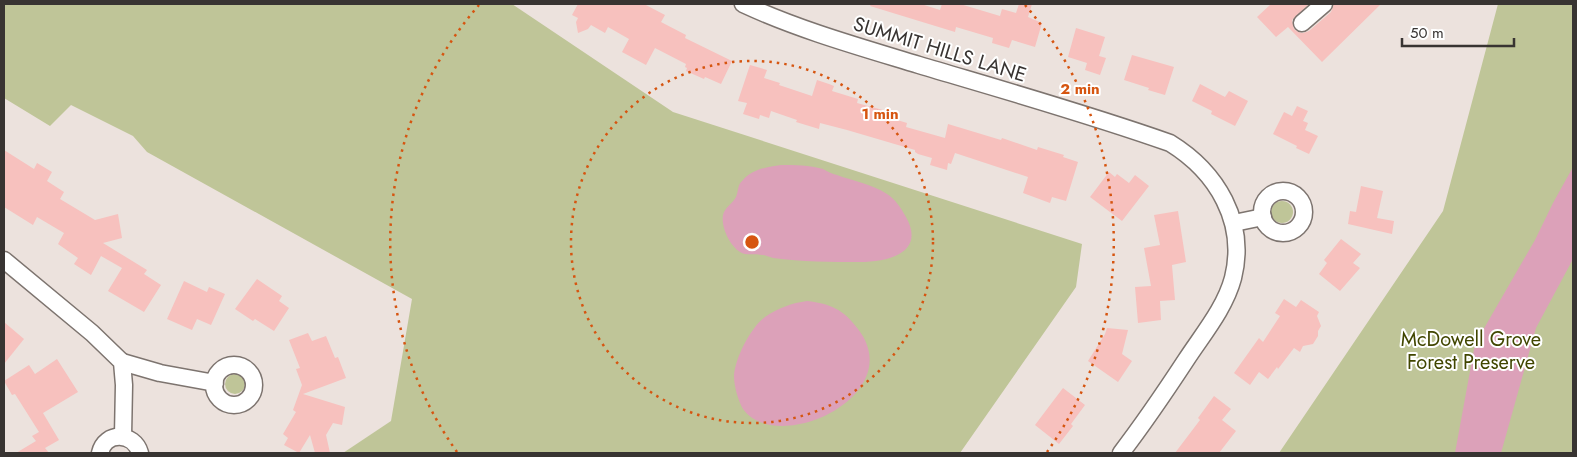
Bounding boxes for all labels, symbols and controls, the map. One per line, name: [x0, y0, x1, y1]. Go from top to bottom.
street label: SUMMIT HILLS LANE: [850, 9, 1030, 90]
scale bar: [1402, 15, 1514, 47]
text: 50 m: [1410, 22, 1444, 44]
text: 2 min: [1060, 78, 1100, 100]
text: 1 min: [861, 103, 899, 125]
centre of rings: [743, 233, 761, 251]
park label: McDowell Grove Forest Preserve: [1401, 325, 1541, 377]

